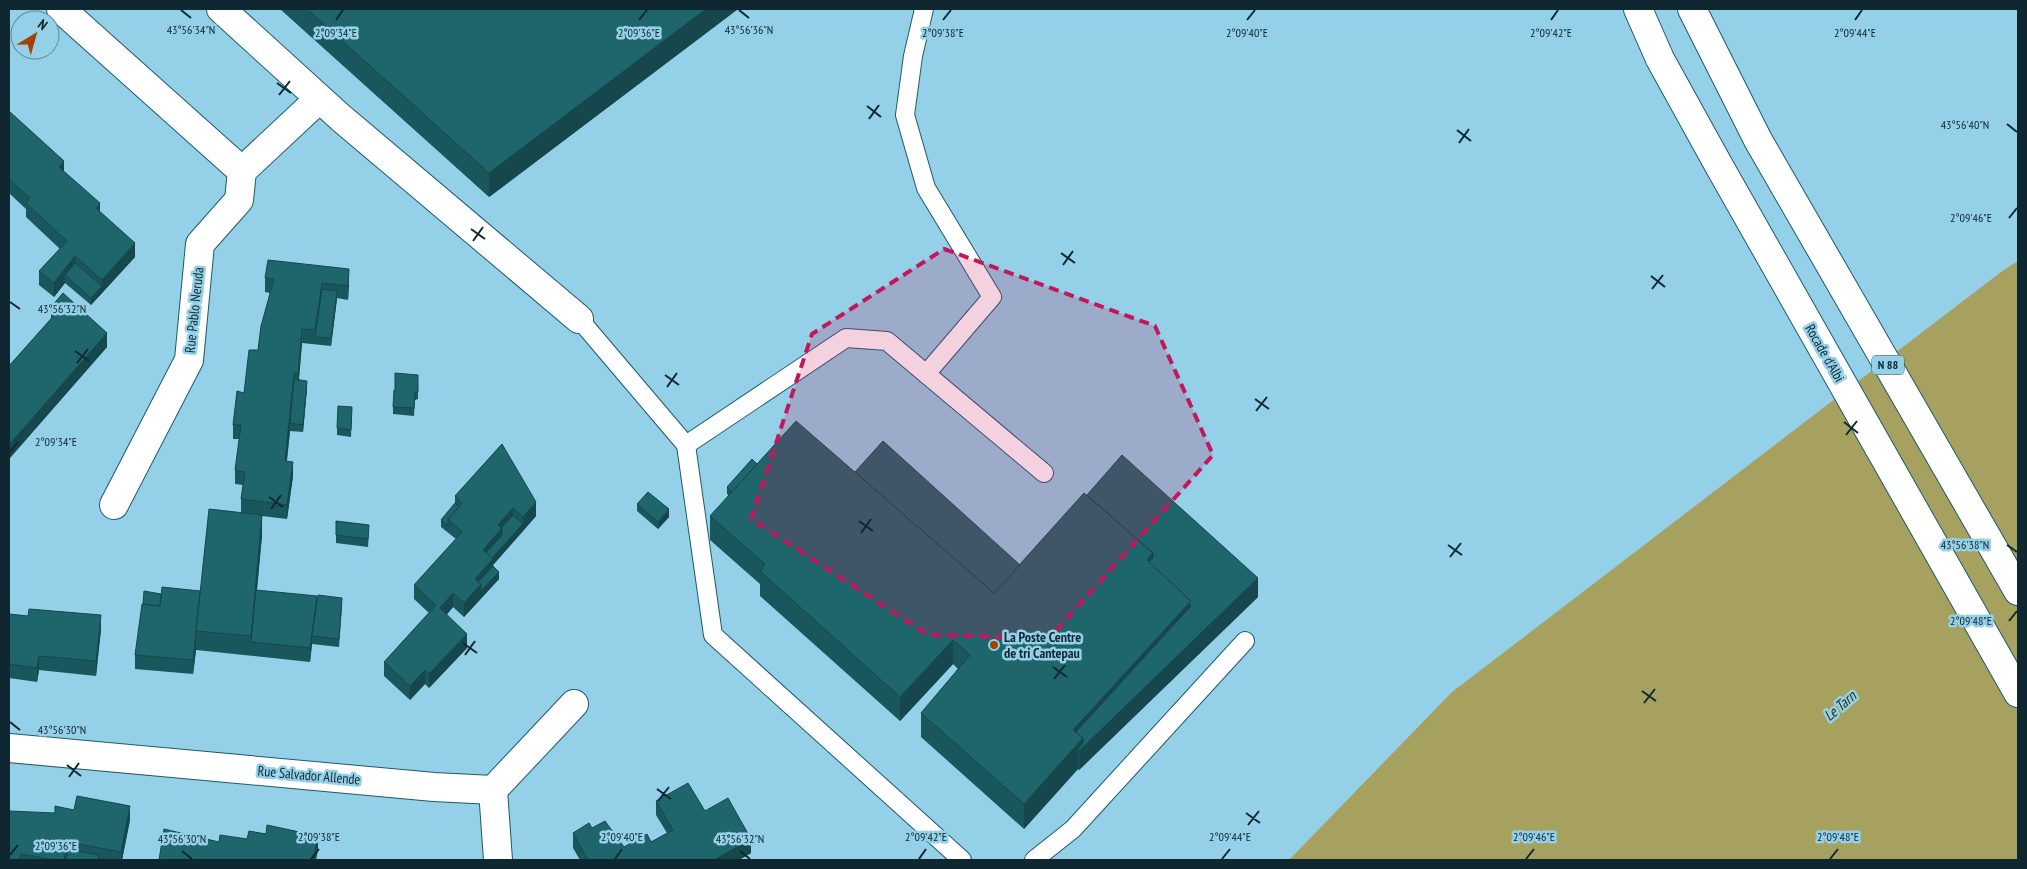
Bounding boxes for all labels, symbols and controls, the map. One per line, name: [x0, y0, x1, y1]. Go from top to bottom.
north arrow: [10, 10, 60, 60]
text: N: [34, 15, 51, 34]
text: 43°56'34"N: [167, 22, 215, 37]
text: 43°56'36"N: [725, 22, 773, 37]
text: 2°09'34"E: [315, 25, 357, 40]
text: 2°09'36"E: [618, 25, 660, 40]
text: 2°09'38"E: [922, 25, 964, 40]
text: 2°09'40"E: [1226, 25, 1268, 40]
text: 2°09'42"E: [1530, 25, 1572, 40]
text: 2°09'44"E: [1834, 25, 1876, 40]
text: 43°56'40"N: [1941, 117, 1989, 132]
text: 2°09'46"E: [1950, 210, 1992, 225]
street label: Rue Pablo Neruda: [181, 266, 207, 354]
text: 43°56'32"N: [38, 301, 86, 316]
street label: Rocade d'Albi: [1801, 321, 1849, 385]
road number: N 88: [1872, 356, 1904, 374]
text: 2°09'34"E: [35, 434, 77, 449]
text: 43°56'38"N: [1941, 537, 1989, 552]
text: 2°09'48"E: [1950, 613, 1992, 628]
place label: La Poste Centre de tri Cantepau: [1004, 628, 1081, 662]
marker: La Poste Centre de tri Cantepau: [988, 639, 1000, 651]
water label: Le Tarn: [1820, 685, 1861, 725]
text: 43°56'30"N: [38, 722, 86, 737]
street label: Rue Salvador Allende: [257, 762, 361, 788]
text: 2°09'38"E: [298, 829, 340, 844]
text: 2°09'40"E: [601, 829, 643, 844]
text: 2°09'42"E: [905, 829, 947, 844]
text: 2°09'44"E: [1209, 829, 1251, 844]
text: 2°09'46"E: [1513, 829, 1555, 844]
text: 2°09'48"E: [1817, 829, 1859, 844]
text: 43°56'30"N: [158, 831, 206, 846]
text: 43°56'32"N: [716, 831, 764, 846]
text: 2°09'36"E: [35, 838, 77, 853]

